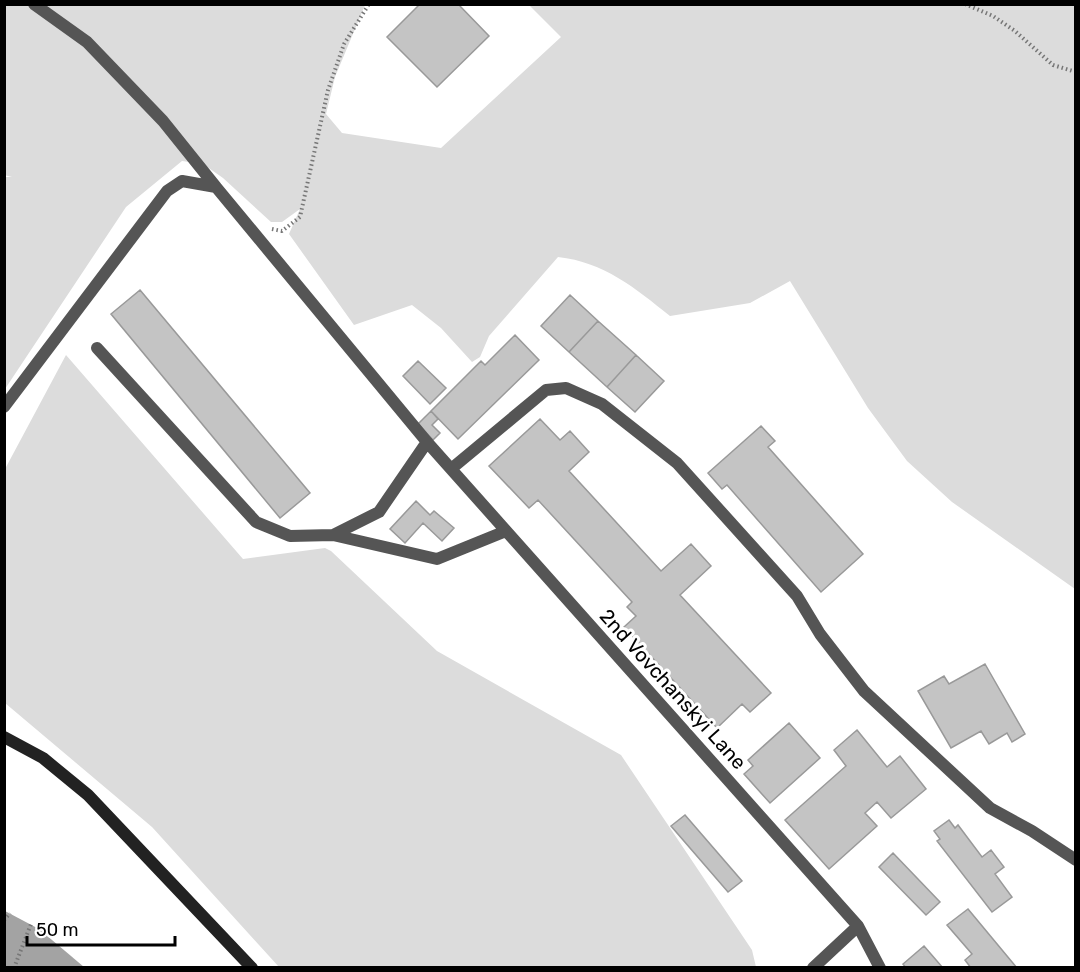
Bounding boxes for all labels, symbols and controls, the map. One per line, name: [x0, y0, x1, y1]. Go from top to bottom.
street label: 2nd Vovchanskyi Lane: [595, 604, 751, 774]
scale bar: [27, 909, 176, 947]
text: 50 m: [36, 919, 79, 941]

